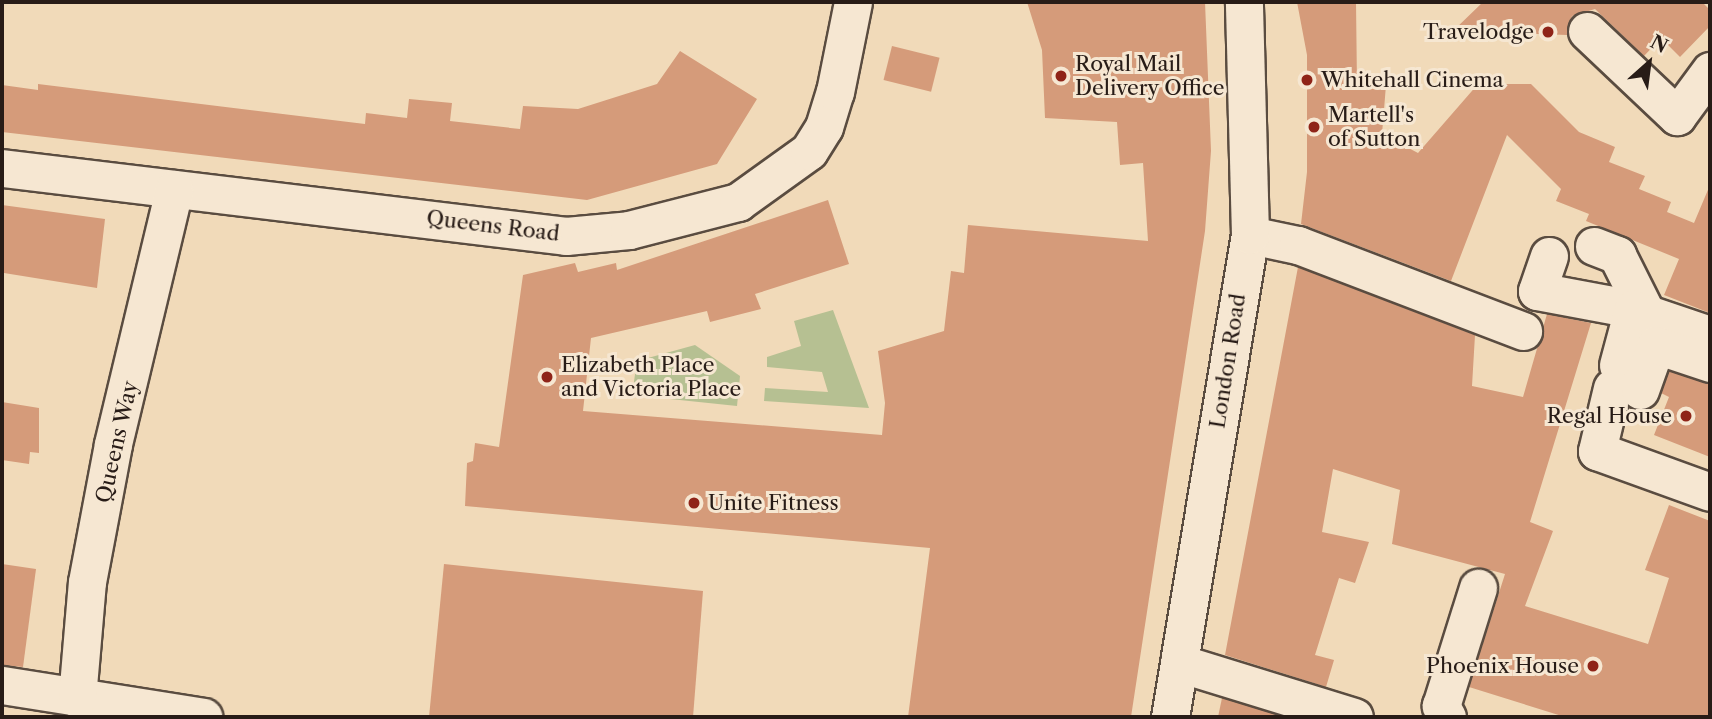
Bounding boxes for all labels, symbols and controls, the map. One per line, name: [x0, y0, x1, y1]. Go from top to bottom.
place label: Travelodge: [1423, 19, 1534, 45]
marker: Travelodge: [1540, 24, 1556, 40]
north arrow: [1614, 28, 1684, 98]
text: N: [1646, 30, 1672, 58]
place label: Royal Mail Delivery Office: [1075, 51, 1225, 101]
place label: Whitehall Cinema: [1321, 67, 1504, 93]
marker: Royal Mail Delivery Office: [1053, 68, 1069, 84]
marker: Whitehall Cinema: [1299, 72, 1315, 88]
place label: Martell's of Sutton: [1328, 102, 1420, 152]
marker: Martell's of Sutton: [1306, 119, 1322, 135]
street label: Queens Road: [425, 205, 561, 247]
street label: London Road: [1205, 292, 1251, 430]
place label: Elizabeth Place and Victoria Place: [561, 352, 742, 402]
marker: Elizabeth Place and Victoria Place: [539, 369, 555, 385]
street label: Queens Way: [91, 378, 143, 506]
place label: Regal House: [1547, 403, 1672, 429]
marker: Regal House: [1678, 408, 1694, 424]
place label: Unite Fitness: [708, 490, 839, 516]
marker: Unite Fitness: [686, 495, 702, 511]
place label: Phoenix House: [1426, 653, 1579, 679]
marker: Phoenix House: [1585, 658, 1601, 674]

